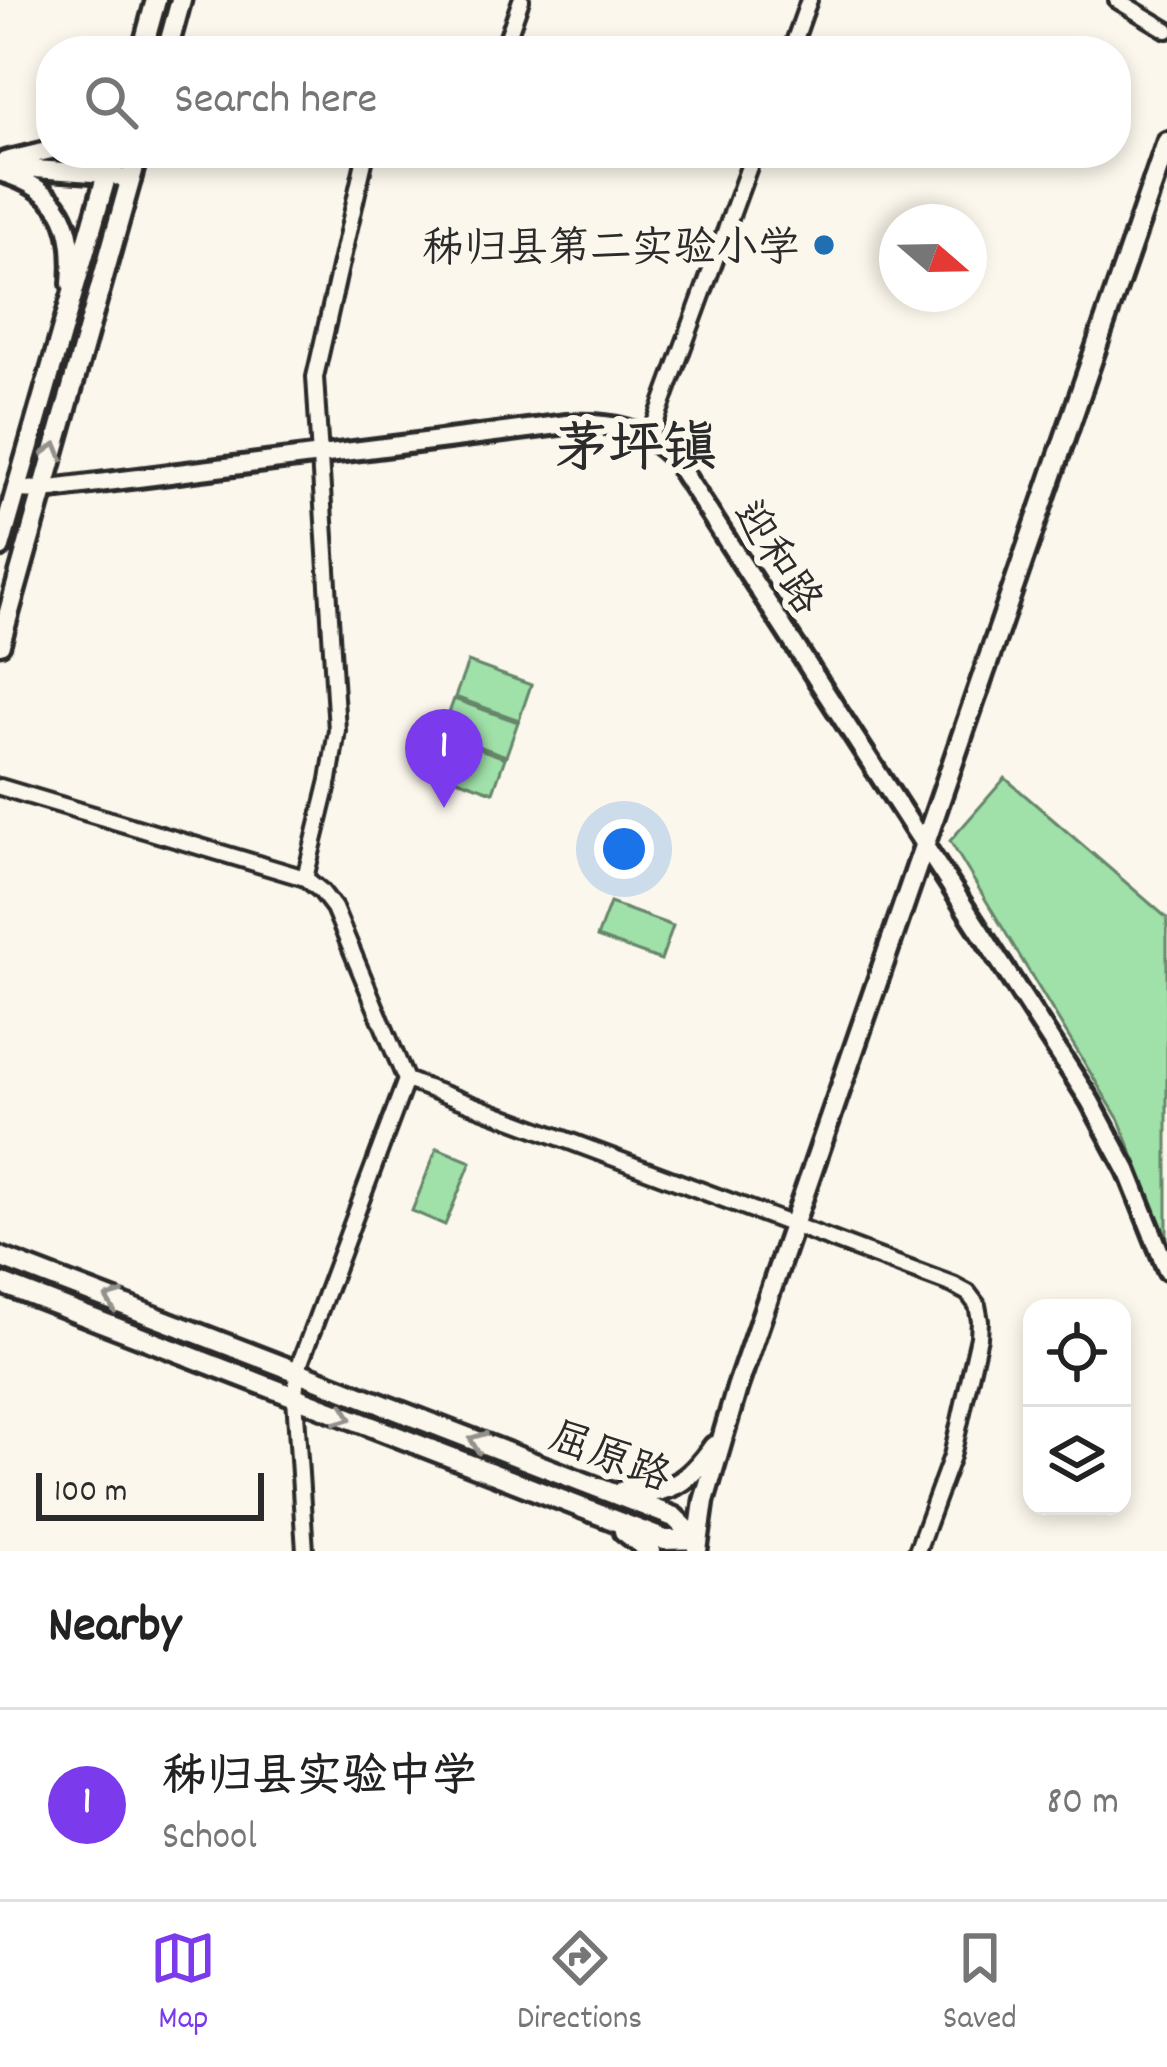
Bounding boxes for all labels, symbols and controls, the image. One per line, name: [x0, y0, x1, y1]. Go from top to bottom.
search box: [36, 36, 1131, 168]
icon: search: [78, 69, 144, 135]
text: Search here: [174, 70, 377, 134]
north arrow: [879, 204, 987, 312]
place label: 秭归县第二实验小学: [422, 222, 800, 282]
marker: 秭归县第二实验小学: [811, 232, 837, 258]
district label: 茅坪镇: [555, 415, 717, 492]
one-way arrow: [40, 441, 65, 462]
street label: 迎和路: [715, 491, 834, 629]
pin: 1: [405, 709, 483, 808]
your location: [594, 819, 654, 879]
one-way arrow: [104, 1290, 125, 1315]
map controls: [1023, 1299, 1131, 1515]
button: locate: [1023, 1299, 1131, 1407]
one-way arrow: [333, 1402, 354, 1427]
button: layers: [1023, 1407, 1131, 1515]
street label: 屈原路: [539, 1410, 678, 1511]
one-way arrow: [468, 1430, 489, 1455]
scale bar: [36, 1467, 264, 1520]
text: 100 m: [54, 1470, 127, 1517]
text: Nearby: [48, 1593, 181, 1665]
text: 秭归县实验中学: [162, 1748, 477, 1812]
text: 1: [83, 1777, 91, 1832]
text: 80 m: [1046, 1777, 1119, 1832]
text: School: [162, 1812, 257, 1867]
tab: Map: [150, 1925, 216, 2044]
tab: Directions: [517, 1925, 642, 2044]
tab: Saved: [943, 1925, 1017, 2044]

